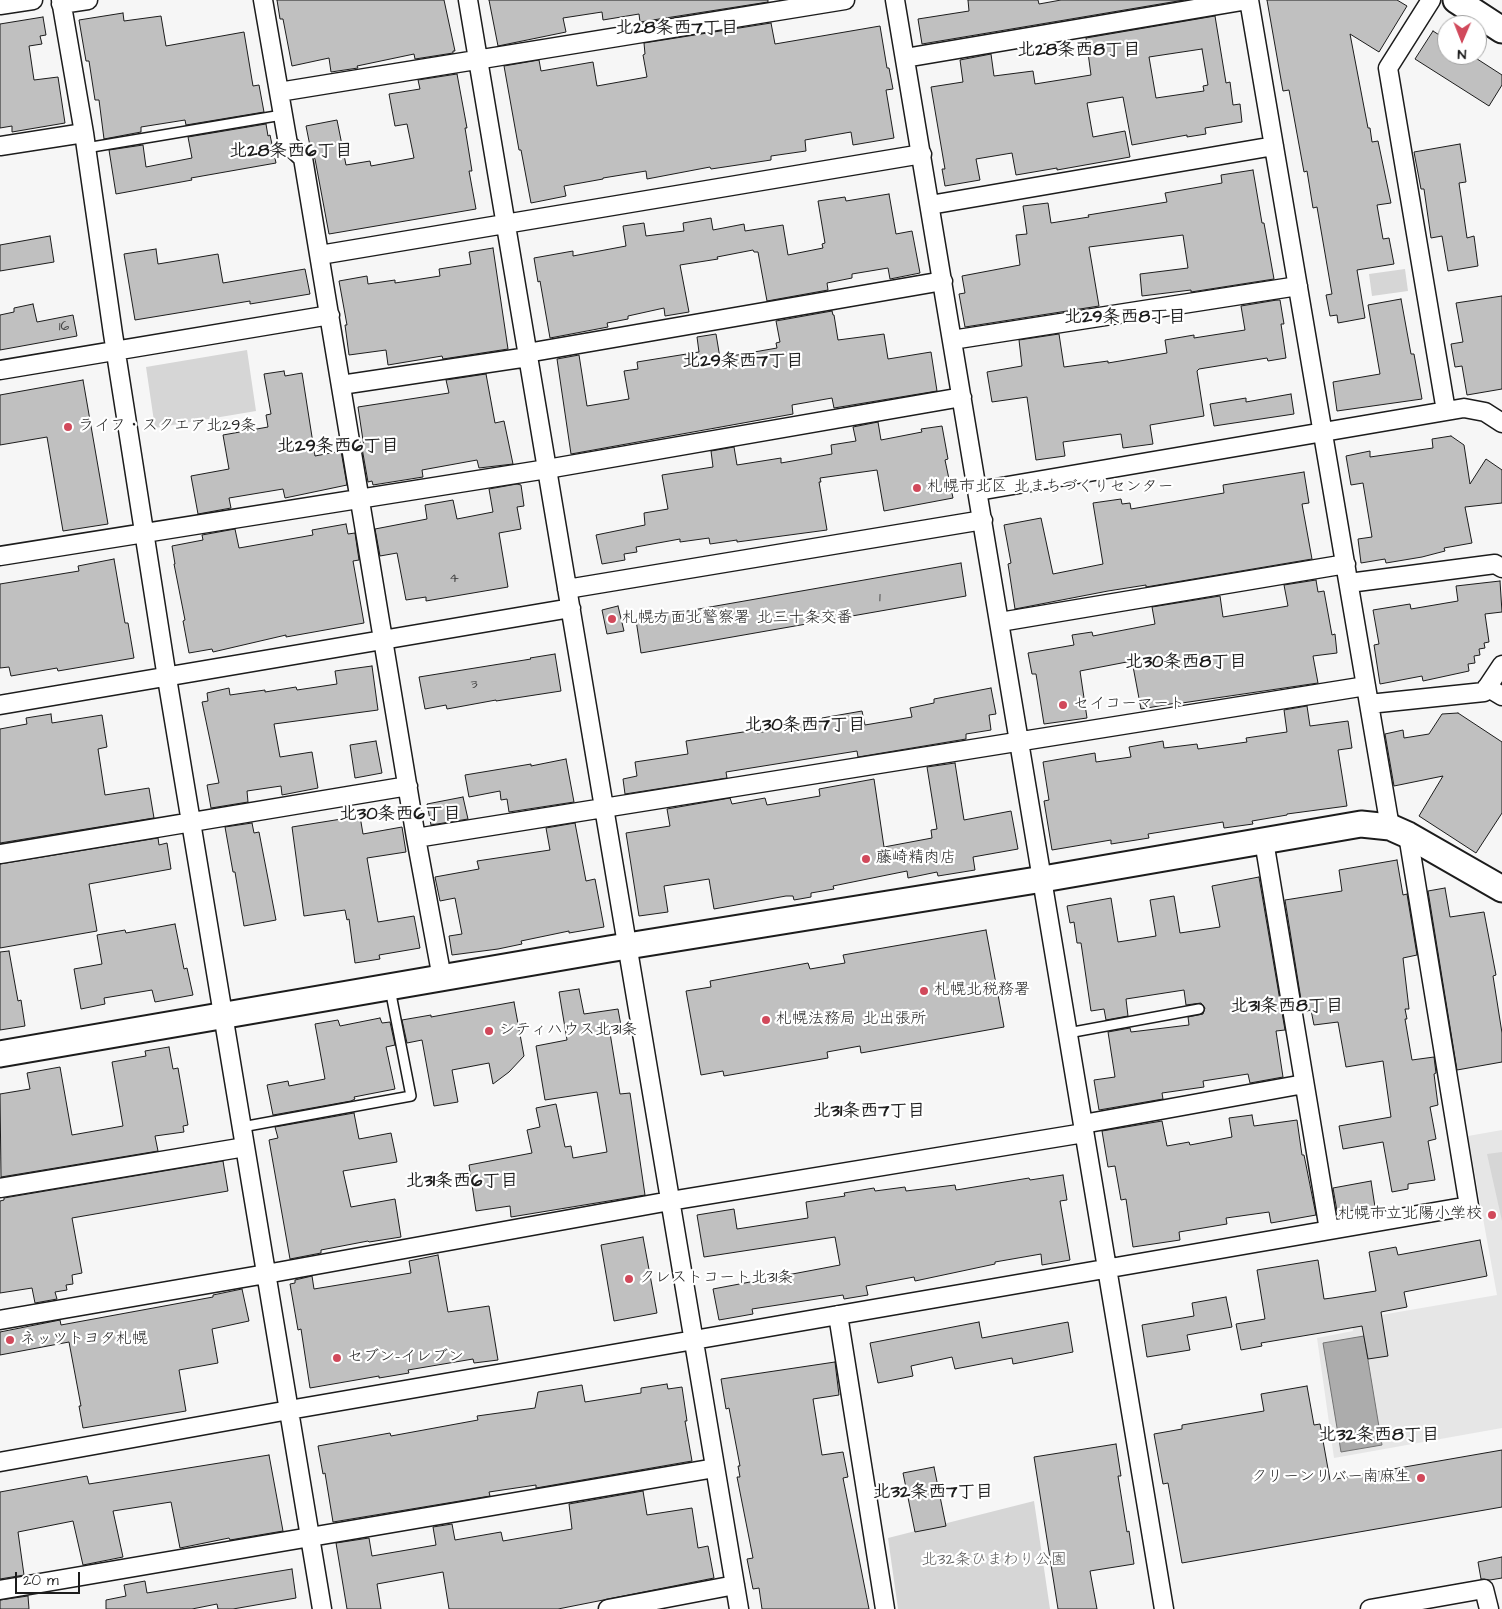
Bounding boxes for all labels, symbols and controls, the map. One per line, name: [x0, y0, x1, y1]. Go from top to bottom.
north arrow: [1437, 15, 1487, 65]
district label: 北28条西7丁目: [615, 18, 739, 40]
district label: 北28条西8丁目: [1017, 40, 1141, 62]
text: N: [1457, 44, 1466, 64]
district label: 北28条西6丁目: [229, 141, 353, 163]
district label: 北29条西8丁目: [1064, 307, 1186, 329]
house number: 16: [59, 319, 69, 335]
district label: 北29条西7丁目: [682, 351, 804, 373]
place label: ライフ・スクエア北29条: [78, 417, 256, 437]
marker: ライフ・スクエア北29条: [62, 421, 74, 433]
district label: 北29条西6丁目: [277, 436, 399, 458]
place label: 札幌市北区 北まちづくりセンター: [927, 478, 1173, 498]
marker: 札幌市北区 北まちづくりセンター: [911, 482, 923, 494]
house number: 4: [449, 571, 459, 587]
house number: 1: [879, 590, 881, 606]
place label: 札幌方面北警察署 北三十条交番: [622, 609, 852, 629]
marker: 札幌方面北警察署 北三十条交番: [606, 613, 618, 625]
district label: 北30条西8丁目: [1125, 652, 1247, 674]
house number: 3: [470, 677, 478, 693]
place label: セイコーマート: [1073, 695, 1185, 715]
marker: セイコーマート: [1057, 699, 1069, 711]
district label: 北30条西7丁目: [744, 715, 866, 737]
district label: 北30条西6丁目: [339, 804, 461, 826]
place label: 藤崎精肉店: [876, 849, 956, 869]
marker: 藤崎精肉店: [860, 853, 872, 865]
place label: 札幌北税務署: [934, 981, 1030, 1001]
marker: 札幌北税務署: [918, 985, 930, 997]
district label: 北31条西8丁目: [1230, 996, 1344, 1018]
place label: 札幌法務局 北出張所: [776, 1010, 926, 1030]
marker: 札幌法務局 北出張所: [760, 1014, 772, 1026]
place label: シティハウス北31条: [499, 1021, 637, 1041]
marker: シティハウス北31条: [483, 1025, 495, 1037]
district label: 北31条西7丁目: [813, 1101, 925, 1123]
district label: 北31条西6丁目: [406, 1171, 518, 1193]
place label: 札幌市立北陽小学校: [1338, 1205, 1482, 1225]
marker: 札幌市立北陽小学校: [1486, 1209, 1498, 1221]
place label: クレストコート北31条: [639, 1269, 793, 1289]
marker: クレストコート北31条: [623, 1273, 635, 1285]
place label: ネッツトヨタ札幌: [20, 1330, 148, 1350]
marker: ネッツトヨタ札幌: [4, 1334, 16, 1346]
place label: セブン-イレブン: [347, 1348, 464, 1368]
marker: セブン-イレブン: [331, 1352, 343, 1364]
district label: 北32条西8丁目: [1318, 1425, 1440, 1447]
place label: クリーンリバー南麻生: [1251, 1468, 1411, 1488]
marker: クリーンリバー南麻生: [1415, 1472, 1427, 1484]
district label: 北32条西7丁目: [873, 1482, 993, 1504]
park label: 北32条ひまわり公園: [921, 1551, 1067, 1571]
scale bar: [18, 1562, 82, 1594]
text: 20 m: [23, 1570, 59, 1591]

